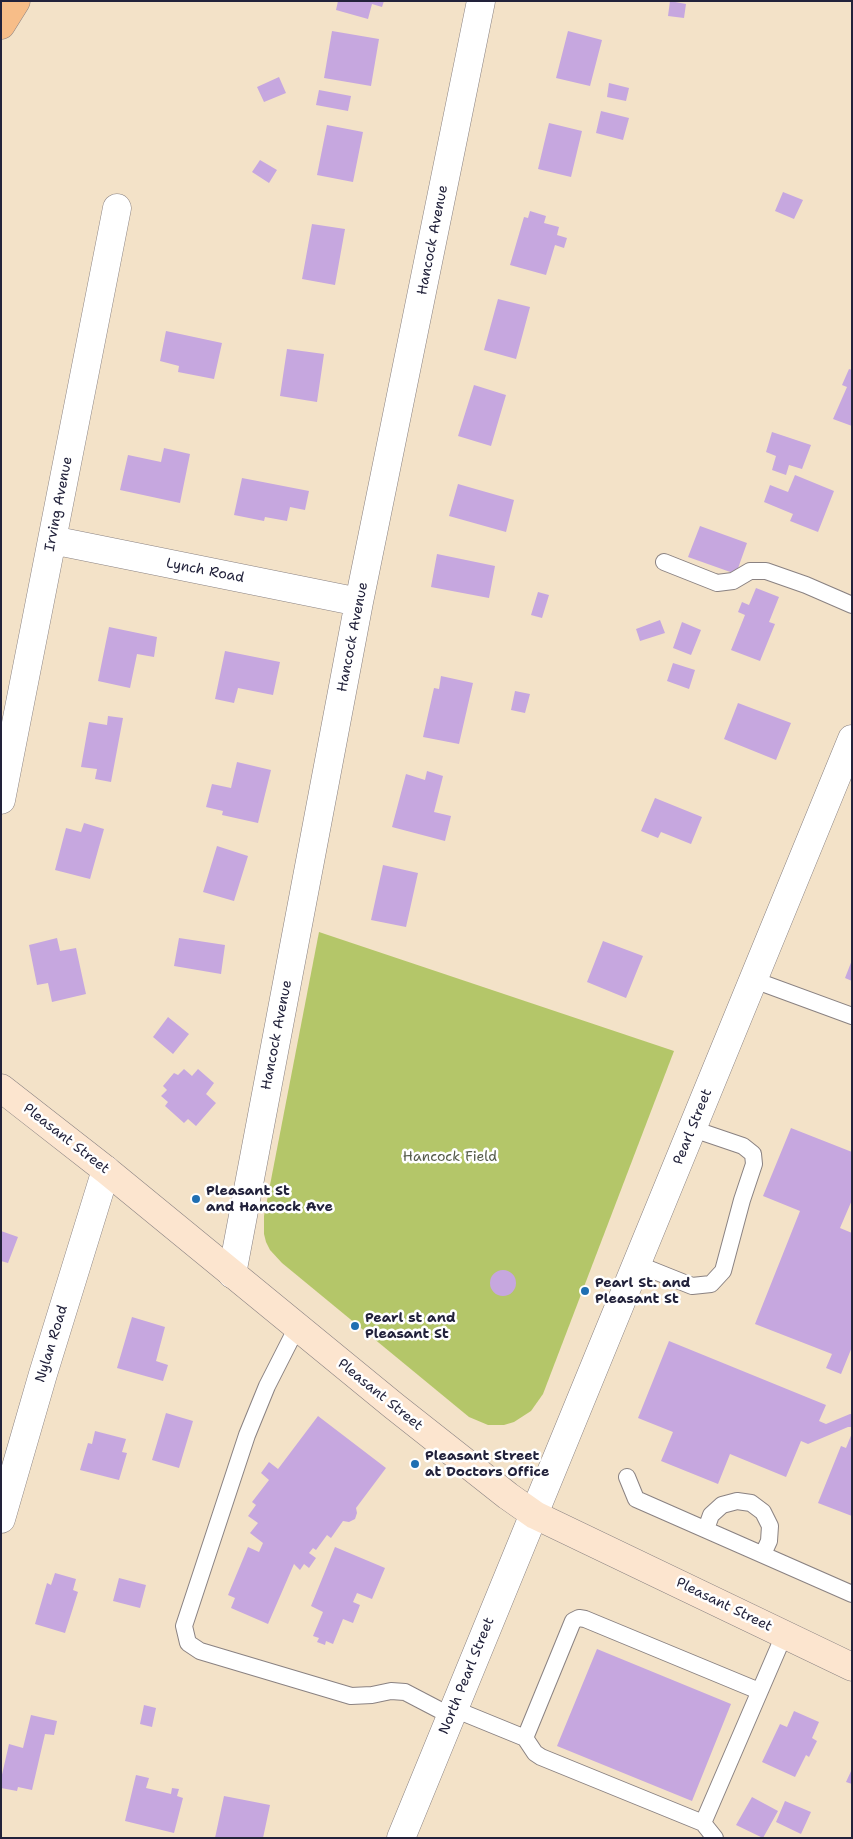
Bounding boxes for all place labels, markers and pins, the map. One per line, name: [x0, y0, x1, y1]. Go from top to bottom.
place label: Pleasant St and Hancock Ave: [206, 1183, 333, 1216]
marker: Pleasant St and Hancock Ave: [190, 1193, 202, 1205]
place label: Pearl St. and Pleasant St: [595, 1275, 690, 1308]
marker: Pearl St. and Pleasant St: [579, 1285, 591, 1297]
place label: Pearl st and Pleasant St: [365, 1310, 456, 1342]
marker: Pearl st and Pleasant St: [349, 1320, 361, 1332]
place label: Pleasant Street at Doctors Office: [425, 1448, 549, 1480]
marker: Pleasant Street at Doctors Office: [409, 1458, 421, 1470]

